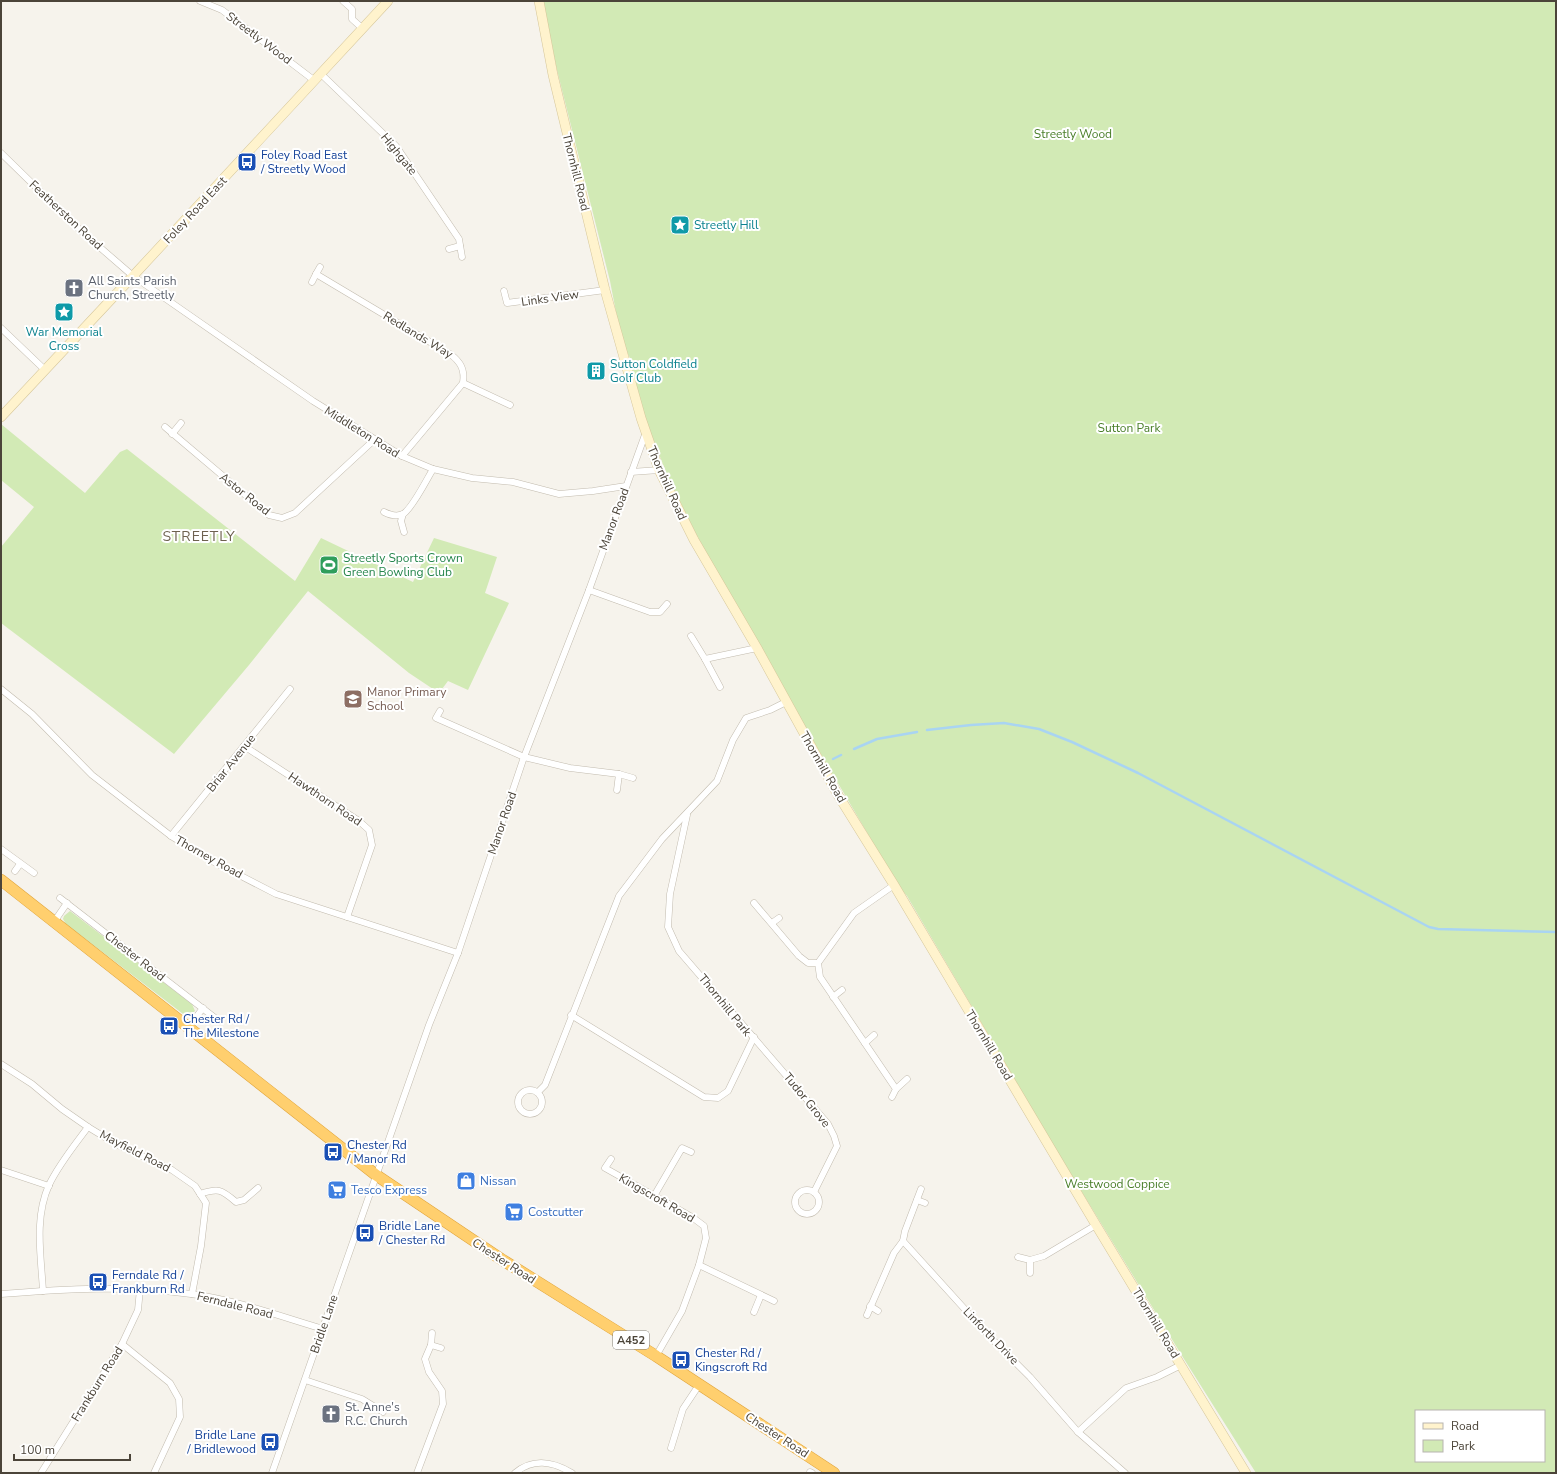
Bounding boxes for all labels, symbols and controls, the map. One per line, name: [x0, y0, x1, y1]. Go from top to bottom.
street label: Streetly Wood: [223, 8, 295, 68]
park label: Streetly Wood: [1034, 126, 1112, 142]
street label: Highgate: [377, 130, 421, 178]
street label: Thornhill Road: [559, 131, 593, 213]
place label: Foley Road East / Streetly Wood: [260, 147, 348, 177]
bus stop icon: Foley Road East / Streetly Wood: [236, 151, 258, 173]
street label: Foley Road East: [160, 172, 231, 247]
street label: Featherston Road: [26, 177, 106, 253]
place icon: Streetly Hill: [669, 214, 691, 236]
place label: Streetly Hill: [694, 217, 759, 233]
place label: All Saints Parish Church, Streetly: [88, 273, 177, 303]
church icon: All Saints Parish Church, Streetly: [63, 277, 85, 299]
street label: Links View: [520, 286, 580, 310]
place icon: War Memorial Cross: [53, 301, 75, 323]
street label: Redlands Way: [380, 308, 457, 363]
place label: War Memorial Cross: [26, 324, 103, 354]
place label: Sutton Coldfield Golf Club: [610, 356, 697, 386]
building icon: Sutton Coldfield Golf Club: [585, 360, 607, 382]
street label: Middleton Road: [321, 403, 403, 461]
park label: Sutton Park: [1098, 420, 1161, 436]
street label: Thornhill Road: [644, 443, 690, 523]
street label: Astor Road: [216, 469, 274, 519]
street label: Manor Road: [595, 486, 633, 552]
district label: STREETLY: [162, 527, 236, 546]
place label: Streetly Sports Crown Green Bowling Club: [343, 550, 463, 580]
sports icon: Streetly Sports Crown Green Bowling Club: [318, 554, 340, 576]
place label: Manor Primary School: [367, 684, 447, 714]
school or university icon: Manor Primary School: [342, 688, 364, 710]
street label: Thornhill Road: [796, 729, 850, 805]
street label: Briar Avenue: [203, 731, 259, 795]
street label: Hawthorn Road: [285, 768, 365, 830]
street label: Manor Road: [484, 789, 520, 857]
street label: Thorney Road: [172, 832, 246, 882]
street label: Chester Road: [101, 927, 169, 985]
street label: Thornhill Park: [695, 971, 756, 1040]
street label: Thornhill Road: [962, 1007, 1016, 1083]
place label: Chester Rd / The Milestone: [183, 1011, 259, 1041]
bus stop icon: Chester Rd / The Milestone: [158, 1015, 180, 1037]
street label: Tudor Grove: [780, 1069, 834, 1131]
street label: Mayfield Road: [97, 1126, 173, 1176]
place label: Chester Rd / Manor Rd: [346, 1137, 407, 1167]
bus stop icon: Chester Rd / Manor Rd: [322, 1141, 344, 1163]
shop icon: Nissan: [455, 1170, 477, 1192]
street label: Kingscroft Road: [616, 1170, 698, 1226]
place label: Nissan: [480, 1173, 516, 1189]
park label: Westwood Coppice: [1064, 1176, 1170, 1192]
supermarket icon: Tesco Express: [326, 1179, 348, 1201]
place label: Tesco Express: [351, 1182, 427, 1198]
supermarket icon: Costcutter: [503, 1201, 525, 1223]
place label: Costcutter: [528, 1204, 584, 1220]
place label: Bridle Lane / Chester Rd: [378, 1218, 445, 1248]
bus stop icon: Bridle Lane / Chester Rd: [354, 1222, 376, 1244]
street label: Chester Road: [469, 1234, 539, 1288]
place label: Ferndale Rd / Frankburn Rd: [112, 1267, 185, 1297]
bus stop icon: Ferndale Rd / Frankburn Rd: [87, 1271, 109, 1293]
street label: Thornhill Road: [1129, 1285, 1183, 1361]
street label: Ferndale Road: [195, 1288, 275, 1322]
street label: Bridle Lane: [306, 1292, 342, 1356]
street label: Linforth Drive: [960, 1304, 1022, 1368]
road number: A452: [613, 1331, 649, 1349]
street label: Frankburn Road: [68, 1343, 126, 1425]
place label: Chester Rd / Kingscroft Rd: [695, 1345, 767, 1375]
bus stop icon: Chester Rd / Kingscroft Rd: [670, 1349, 692, 1371]
place label: St. Anne's R.C. Church: [345, 1399, 408, 1429]
church icon: St. Anne's R.C. Church: [320, 1403, 342, 1425]
street label: Chester Road: [742, 1408, 812, 1462]
legend: [1415, 1410, 1545, 1462]
text: Road: [1451, 1418, 1479, 1434]
place label: Bridle Lane / Bridlewood: [186, 1427, 256, 1457]
bus stop icon: Bridle Lane / Bridlewood: [259, 1431, 281, 1453]
scale bar: [14, 1436, 130, 1462]
text: Park: [1451, 1438, 1476, 1454]
text: 100 m: [20, 1442, 55, 1458]

